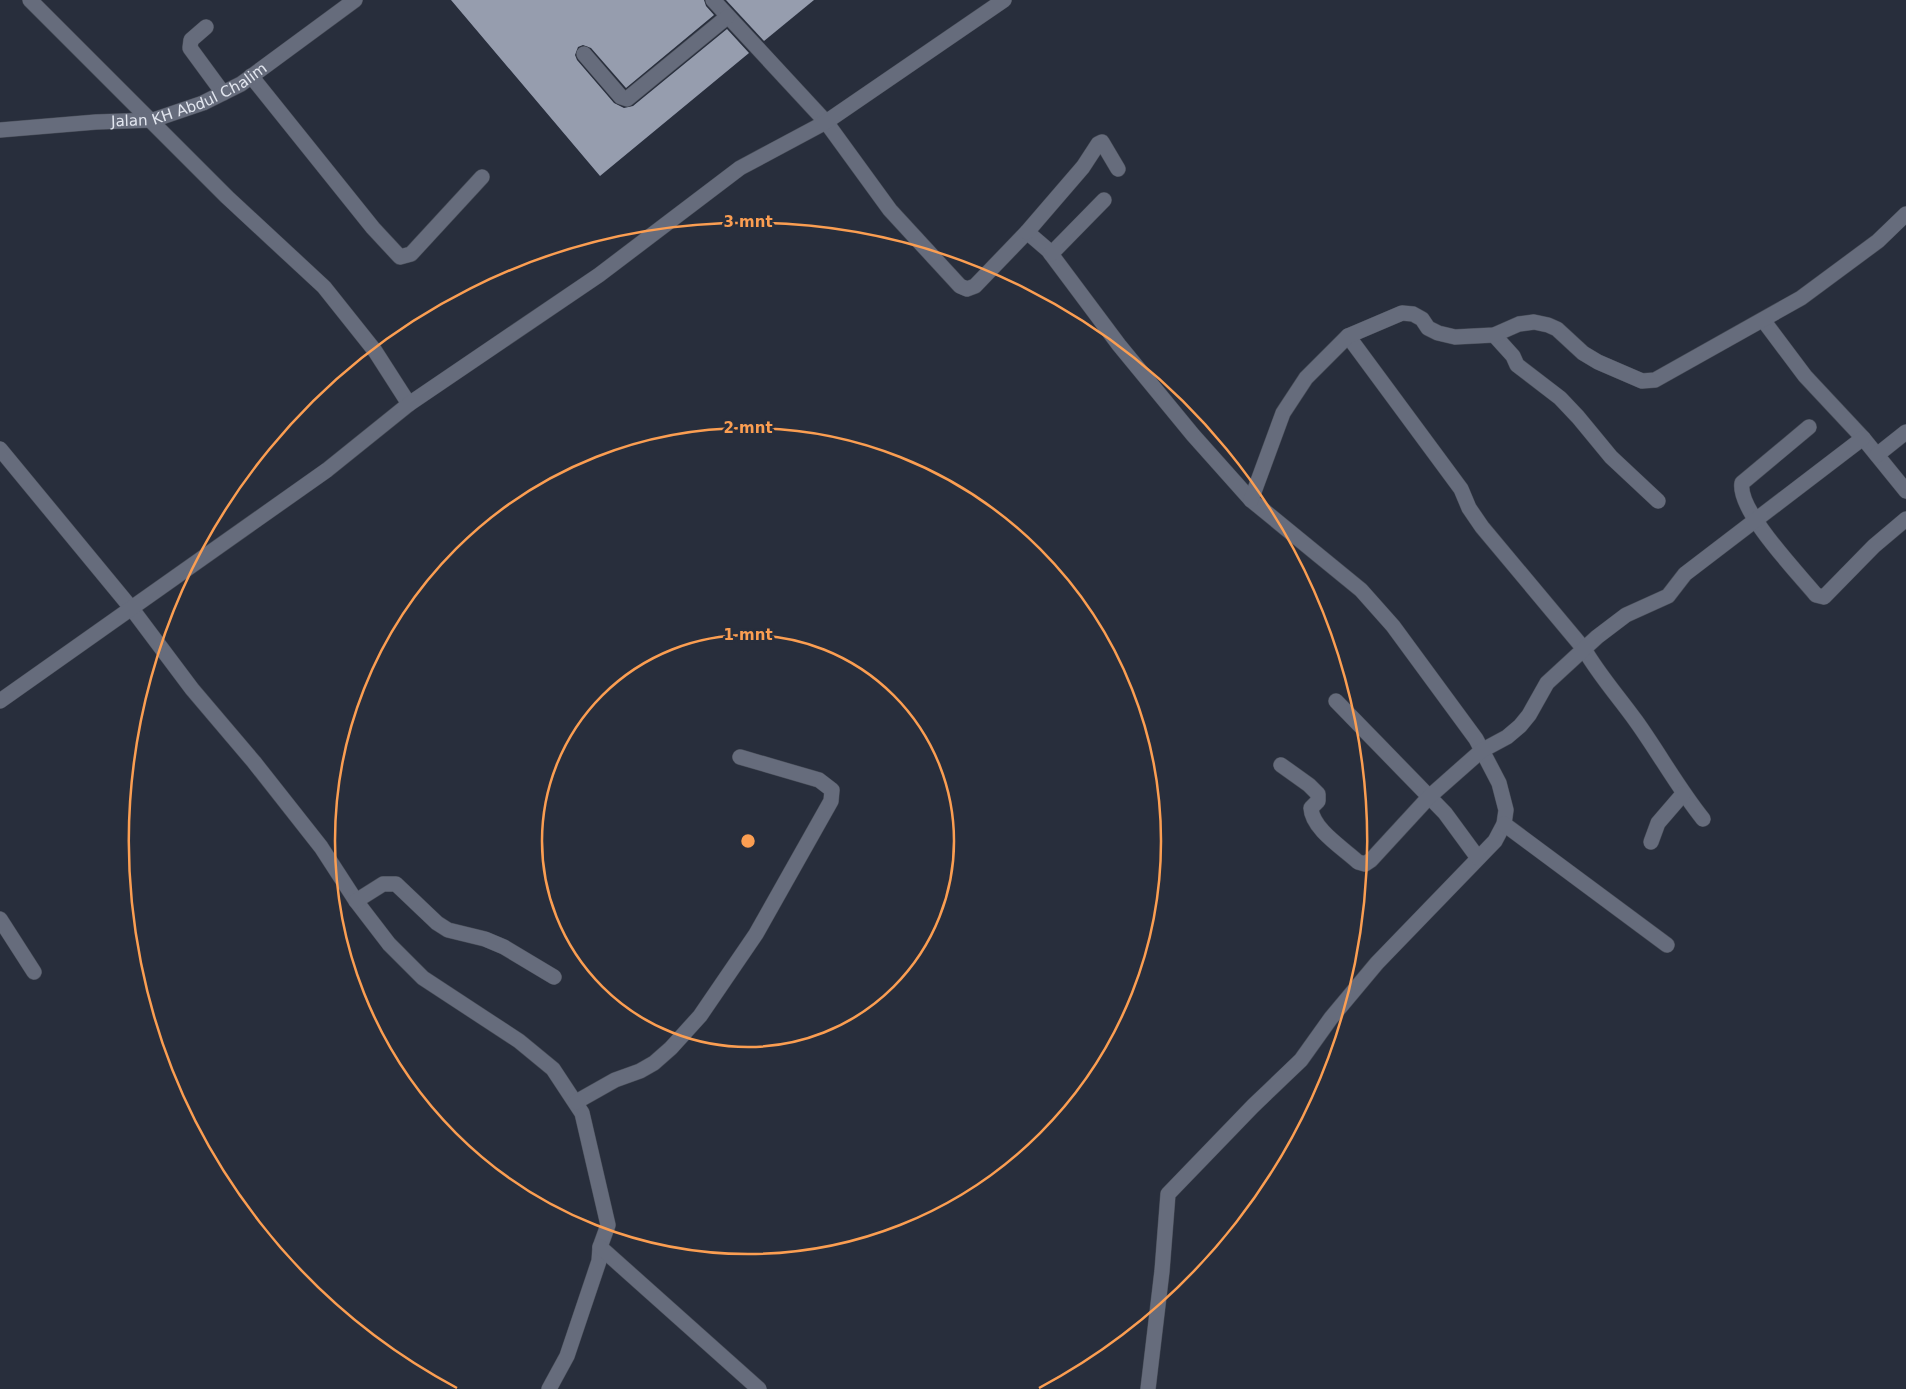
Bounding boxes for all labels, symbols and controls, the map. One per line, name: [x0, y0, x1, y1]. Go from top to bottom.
street label: Jalan KH Abdul Chalim: [110, 59, 270, 131]
text: 3 mnt: [723, 213, 773, 231]
text: 2 mnt: [723, 419, 773, 437]
text: 1 mnt: [723, 626, 773, 644]
centre of rings: [739, 832, 757, 850]

